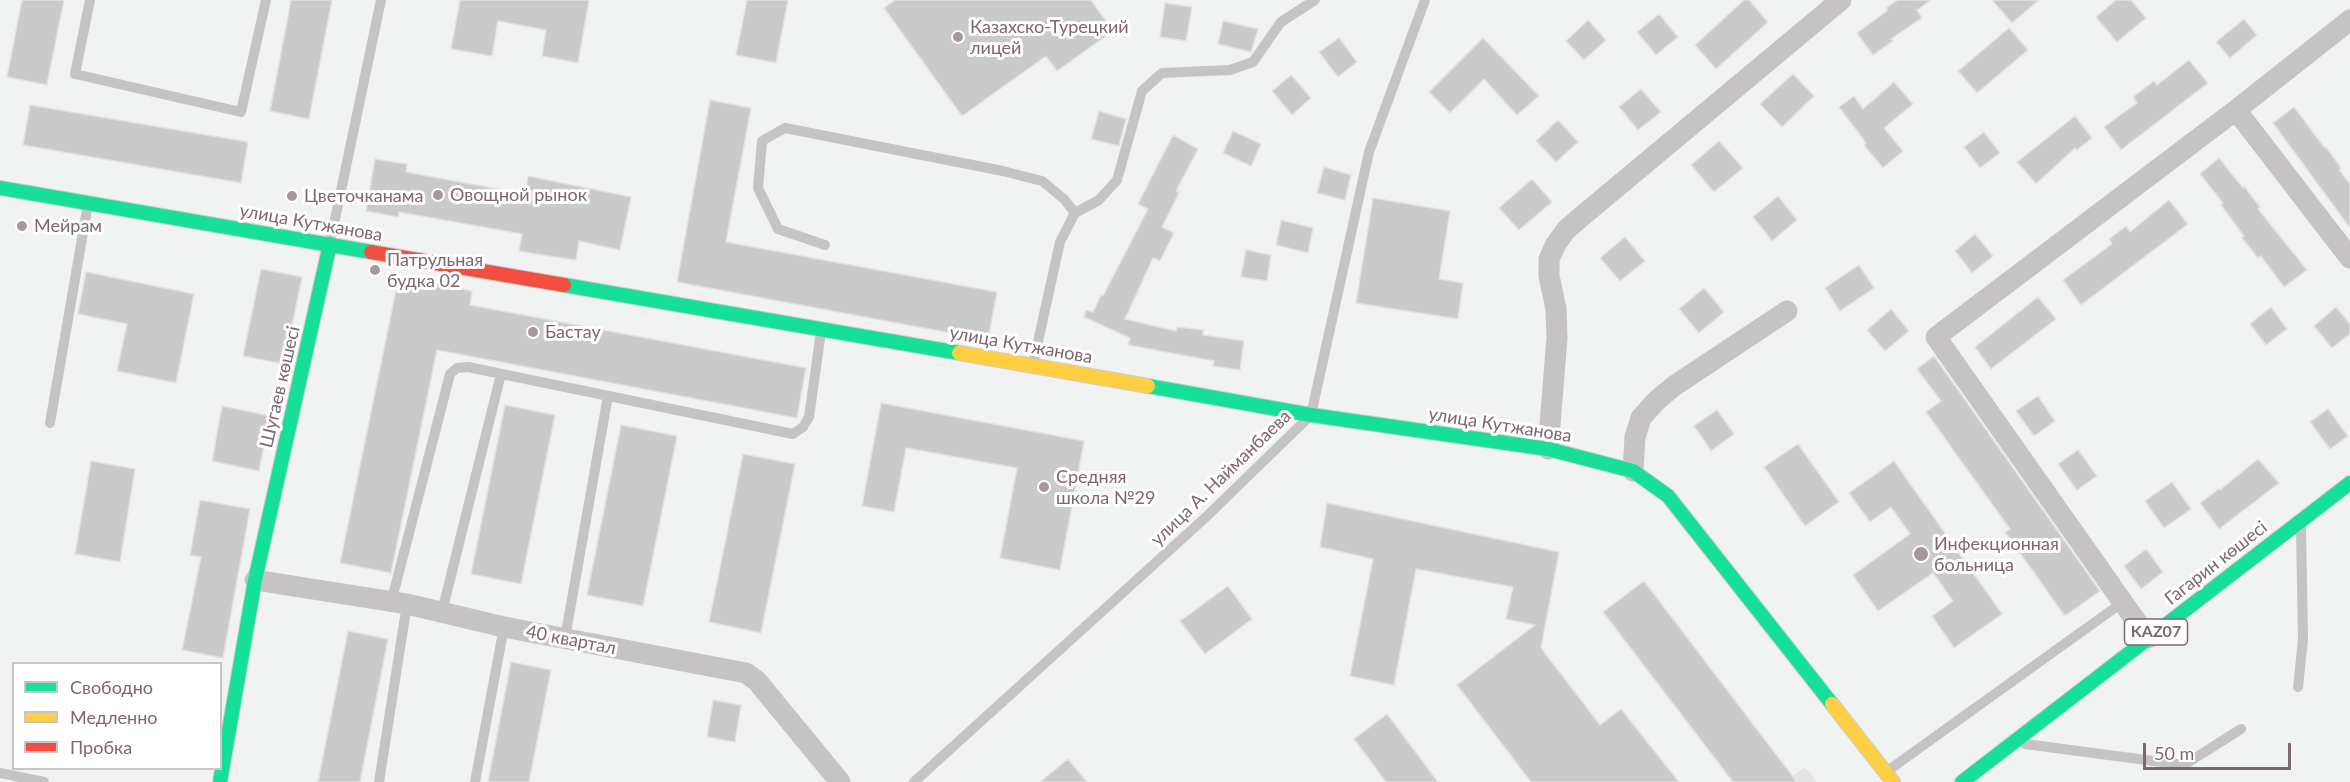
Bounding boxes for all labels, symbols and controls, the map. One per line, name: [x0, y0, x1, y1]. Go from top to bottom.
place label: Казахско-Турецкий лицей: [970, 16, 1129, 58]
marker: Казахско-Турецкий лицей: [951, 30, 965, 44]
place label: Овощной рынок: [450, 184, 587, 206]
place label: Цветочканама: [304, 185, 423, 207]
marker: Овощной рынок: [431, 188, 445, 202]
marker: Цветочканама: [285, 189, 299, 203]
street label: улица Кутжанова: [238, 200, 384, 246]
place label: Мейрам: [34, 215, 102, 237]
marker: Мейрам: [15, 219, 29, 233]
place label: Патрульная будка 02: [387, 249, 483, 292]
marker: Патрульная будка 02: [368, 263, 382, 277]
place label: Бастау: [545, 321, 601, 343]
street label: улица Кутжанова: [948, 322, 1094, 368]
street label: Шугаев көшесі: [256, 324, 304, 450]
marker: Бастау: [526, 325, 540, 339]
street label: улица Кутжанова: [1427, 403, 1573, 447]
street label: улица А. Найманбаева: [1147, 406, 1295, 550]
place label: Средняя школа №29: [1056, 466, 1155, 508]
marker: Средняя школа №29: [1037, 480, 1051, 494]
street label: Гагарин көшесі: [2161, 516, 2271, 610]
place label: Инфекционная больница: [1934, 533, 2059, 576]
marker: Инфекционная больница: [1912, 545, 1930, 563]
road number: KAZ07: [2124, 619, 2188, 645]
street label: 40 квартал: [524, 621, 618, 659]
legend: [12, 662, 222, 770]
text: Свободно: [70, 676, 153, 698]
text: Медленно: [70, 706, 158, 728]
scale bar: [2146, 731, 2294, 769]
text: Пробка: [70, 736, 132, 758]
text: 50 m: [2154, 742, 2194, 764]

